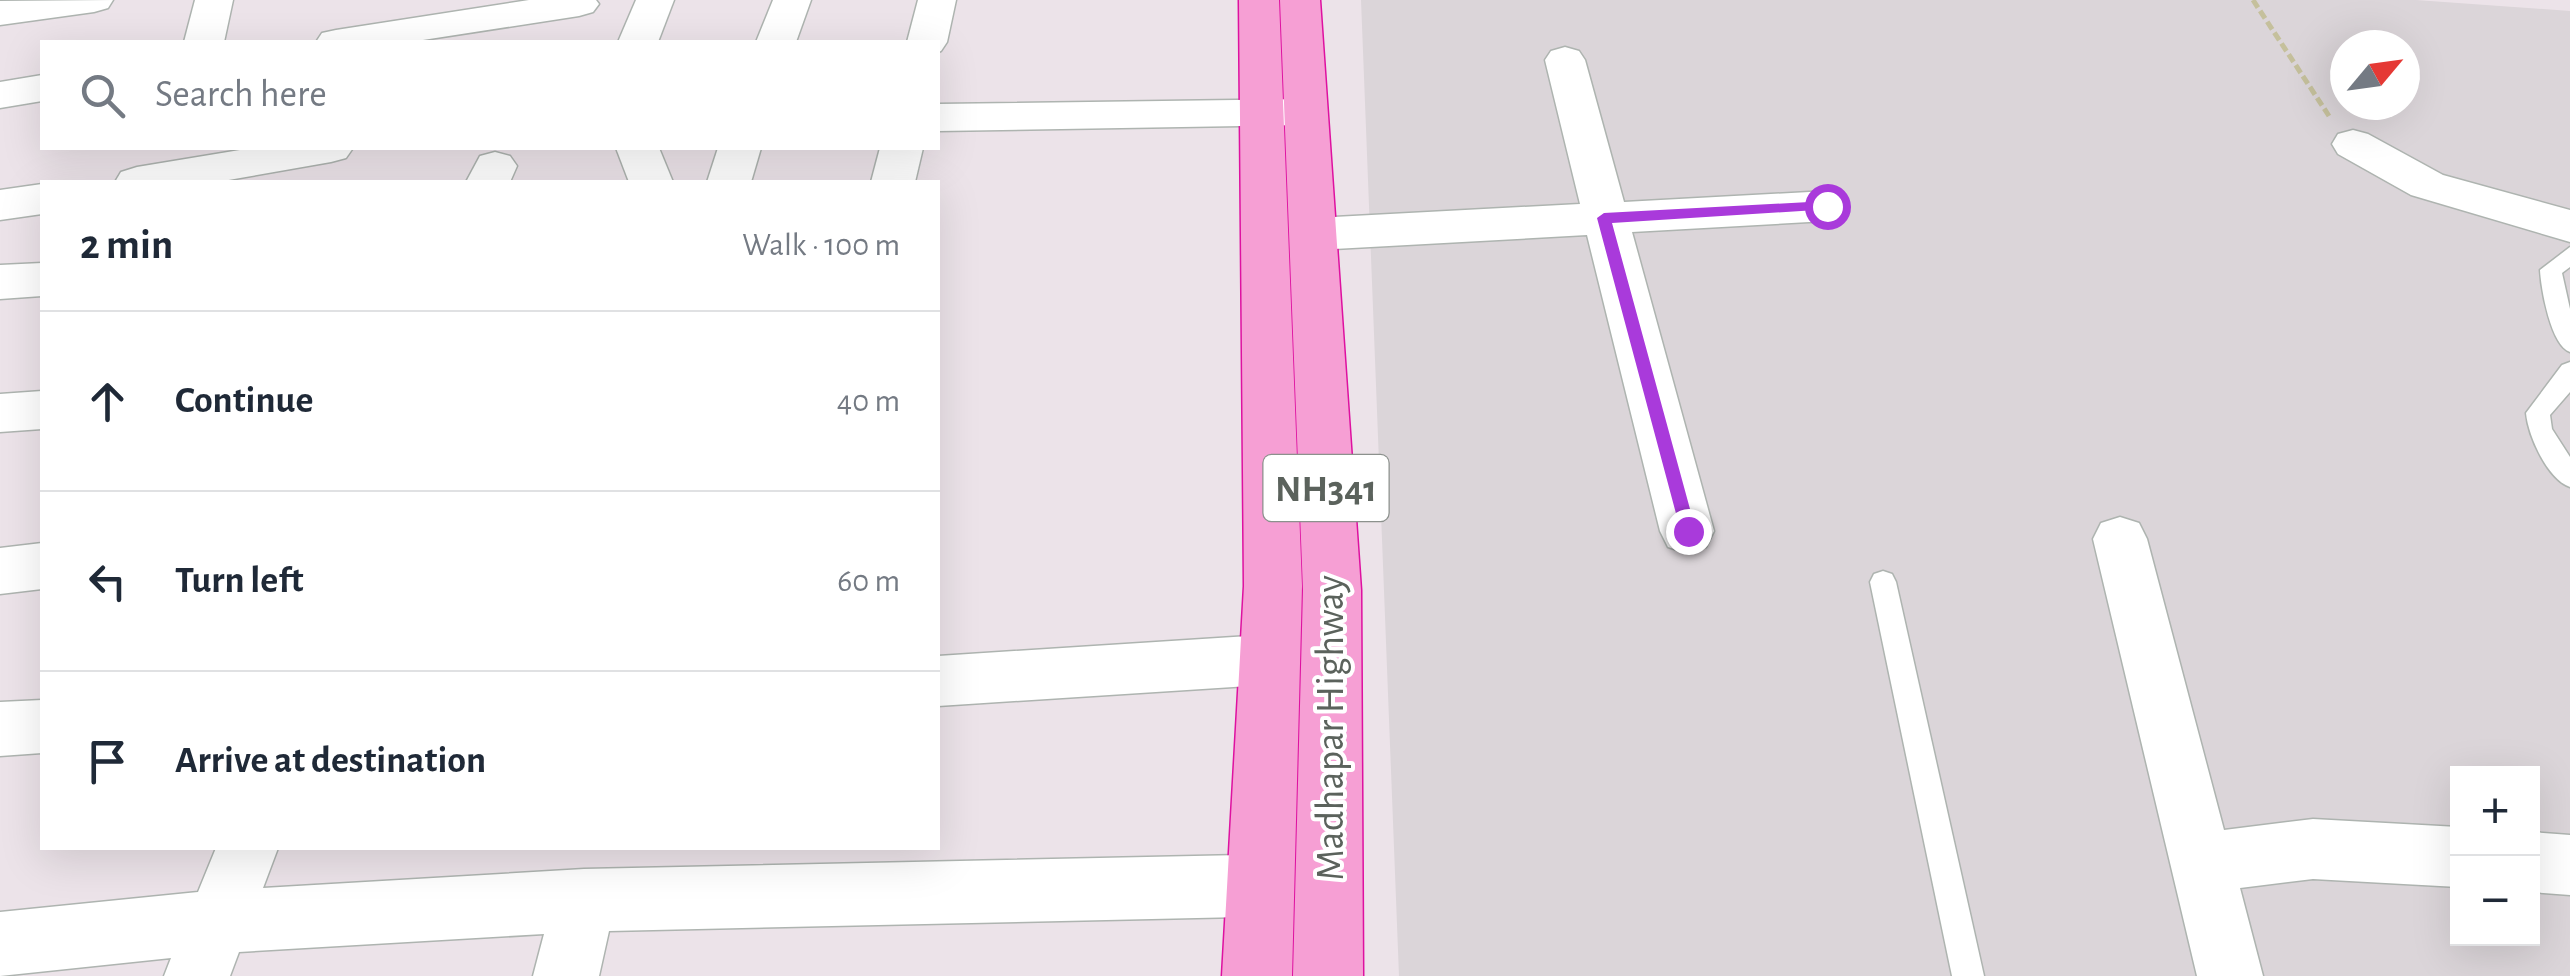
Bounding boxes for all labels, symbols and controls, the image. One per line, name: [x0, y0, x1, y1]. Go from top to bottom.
north arrow: [2330, 30, 2420, 120]
search box: [40, 40, 940, 150]
icon: search: [75, 68, 130, 123]
text: Search here: [155, 76, 327, 114]
route start: [1805, 184, 1851, 230]
text: 2 min: [80, 224, 173, 266]
text: Walk · 100 m: [742, 229, 900, 261]
icon: ahead: [80, 374, 135, 429]
text: Continue: [175, 382, 313, 420]
text: 40 m: [837, 385, 900, 417]
road number: NH341: [1264, 455, 1388, 521]
route end: [1666, 509, 1712, 555]
icon: left: [80, 554, 135, 609]
text: Turn left: [175, 562, 303, 600]
text: 60 m: [837, 565, 900, 597]
street label: Madhapar Highway: [1311, 575, 1351, 881]
icon: arrive: [80, 734, 135, 789]
text: Arrive at destination: [175, 742, 486, 780]
map controls: [2450, 766, 2540, 946]
button: +: [2450, 766, 2540, 856]
button: −: [2450, 856, 2540, 946]

